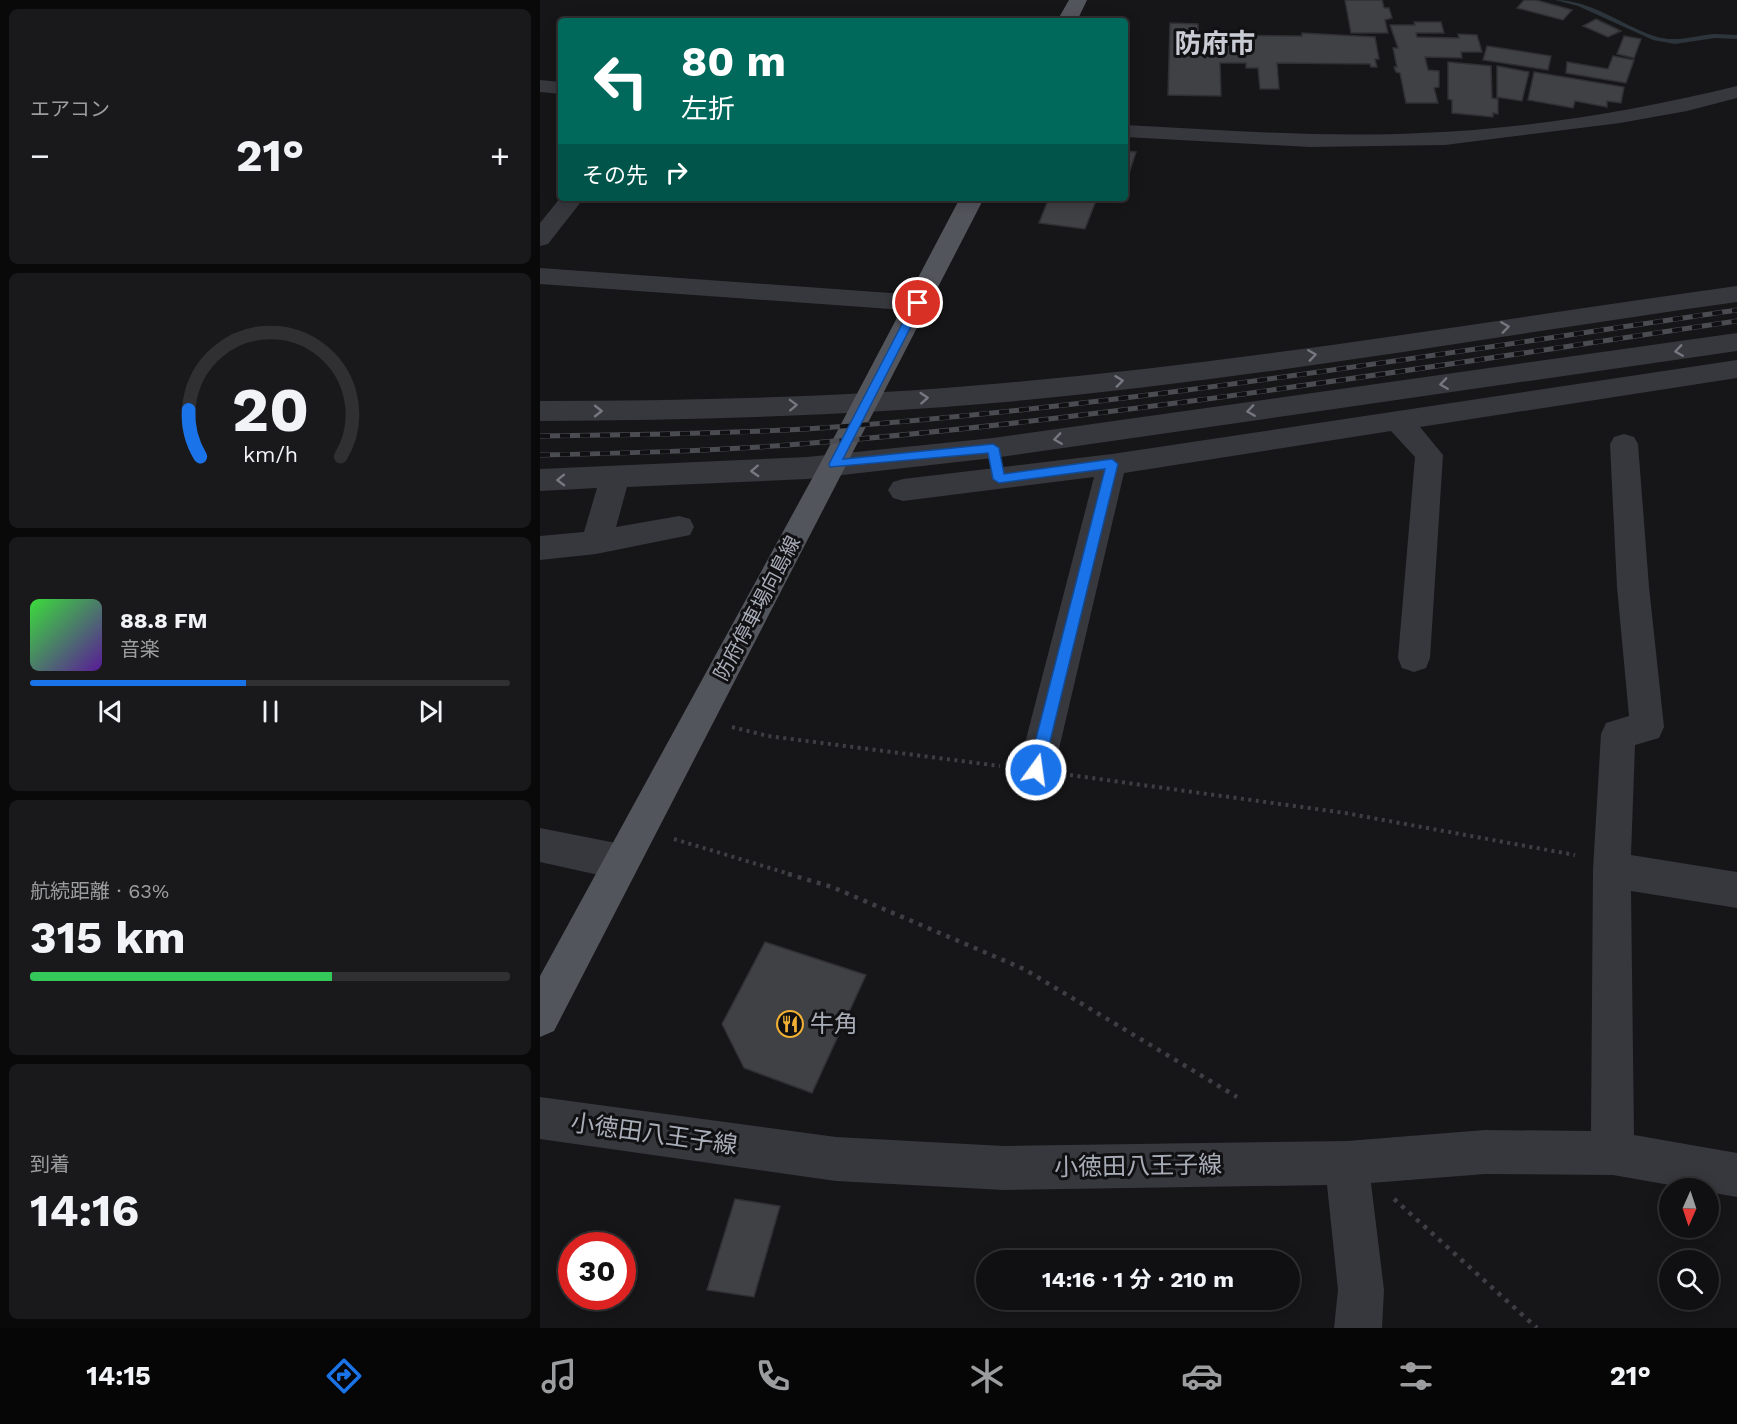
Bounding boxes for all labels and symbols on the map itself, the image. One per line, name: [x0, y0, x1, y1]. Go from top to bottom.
district label: 防府市: [1175, 28, 1256, 60]
pin: [892, 277, 943, 328]
one-way arrow: [1500, 321, 1509, 333]
one-way arrow: [1674, 344, 1684, 356]
one-way arrow: [1307, 349, 1316, 361]
one-way arrow: [1114, 375, 1123, 388]
one-way arrow: [1440, 377, 1449, 389]
one-way arrow: [920, 392, 929, 405]
one-way arrow: [789, 399, 798, 412]
one-way arrow: [594, 405, 603, 417]
one-way arrow: [1247, 405, 1256, 417]
one-way arrow: [1054, 432, 1063, 444]
one-way arrow: [751, 464, 760, 477]
one-way arrow: [556, 473, 565, 486]
street label: 防府停車場向島線: [709, 532, 805, 684]
position arrow: [1004, 738, 1068, 802]
restaurant icon: 牛角: [775, 1009, 805, 1039]
place label: 牛角: [810, 1010, 858, 1038]
street label: 小徳田八王子線: [569, 1108, 739, 1160]
street label: 小徳田八王子線: [1054, 1151, 1222, 1181]
north arrow: [1659, 1178, 1719, 1238]
speed limit sign: 30: [558, 1232, 636, 1310]

